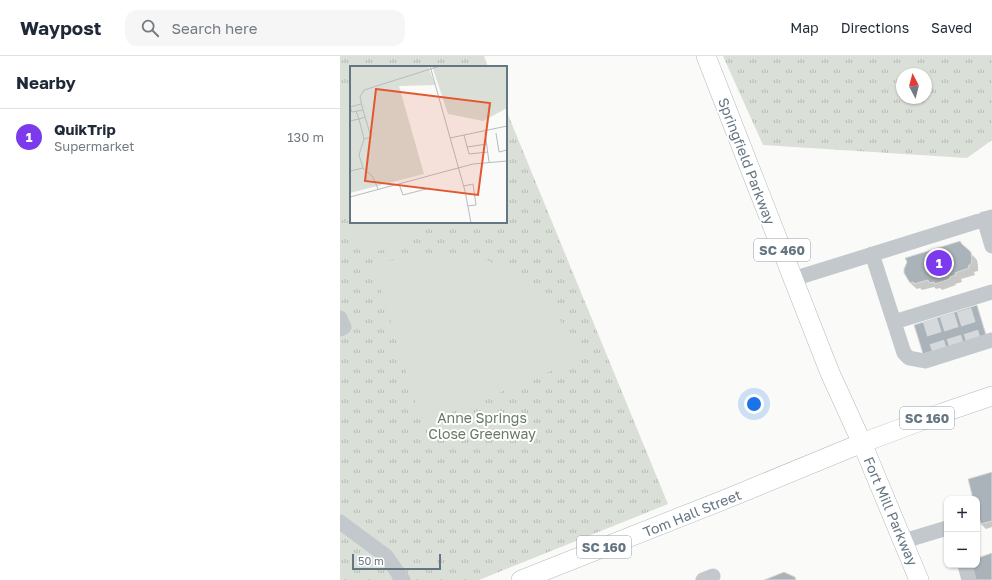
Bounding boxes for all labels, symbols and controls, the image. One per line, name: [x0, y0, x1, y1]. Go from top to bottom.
search box: [125, 10, 405, 46]
text: Waypost: [20, 16, 101, 39]
icon: search: [139, 17, 161, 39]
text: Search here: [171, 19, 257, 37]
text: Map: [790, 19, 819, 36]
text: Directions: [841, 19, 909, 36]
text: Saved: [931, 19, 972, 36]
inset map: [350, 66, 507, 223]
north arrow: [896, 68, 932, 104]
text: Nearby: [16, 72, 76, 93]
street label: Springfield Parkway: [715, 95, 779, 227]
text: QuikTrip: [54, 120, 116, 138]
text: 1: [26, 129, 32, 145]
text: 130 m: [287, 129, 324, 145]
text: Supermarket: [54, 138, 135, 154]
road number: SC 460: [754, 239, 810, 261]
pin: 1: [926, 248, 952, 278]
your location: [744, 394, 764, 414]
road number: SC 160: [900, 407, 954, 429]
park label: Anne Springs Close Greenway: [428, 409, 536, 442]
street label: Fort Mill Parkway: [860, 454, 922, 568]
street label: Tom Hall Street: [641, 486, 743, 540]
map controls: [944, 496, 980, 568]
button: +: [944, 496, 980, 532]
button: −: [944, 532, 980, 568]
road number: SC 160: [577, 536, 631, 558]
scale bar: [352, 552, 441, 571]
text: 50 m: [358, 554, 384, 567]

